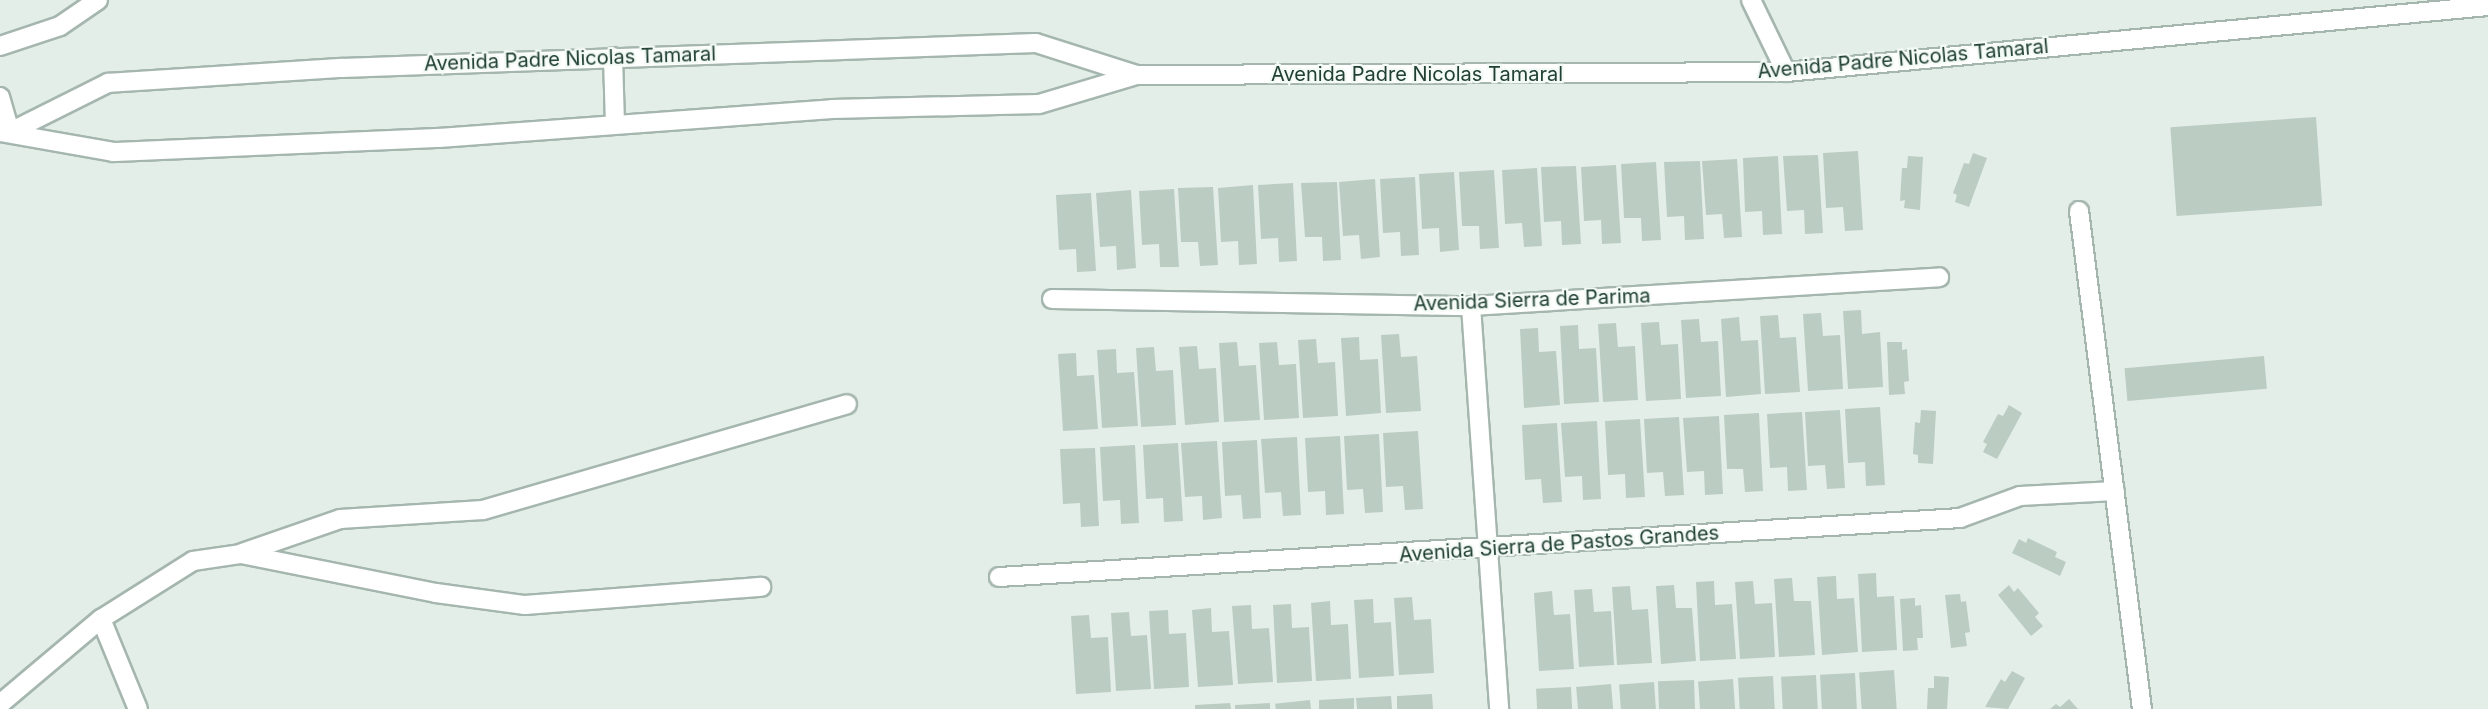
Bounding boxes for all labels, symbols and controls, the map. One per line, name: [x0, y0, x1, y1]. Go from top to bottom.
street label: Avenida Padre Nicolas Tamaral: [1756, 34, 2050, 84]
street label: Avenida Padre Nicolas Tamaral: [424, 42, 716, 76]
street label: Avenida Padre Nicolas Tamaral: [1271, 62, 1563, 86]
street label: Avenida Sierra de Parima: [1413, 284, 1651, 316]
street label: Avenida Sierra de Pastos Grandes: [1398, 521, 1720, 567]

